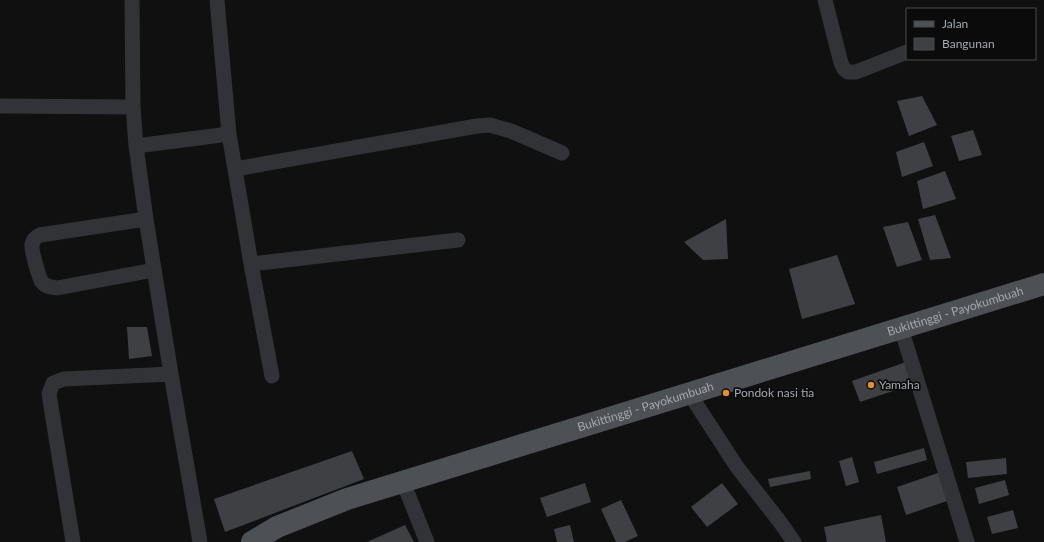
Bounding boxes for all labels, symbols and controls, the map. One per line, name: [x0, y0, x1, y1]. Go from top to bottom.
legend: [906, 8, 1036, 60]
text: Jalan: [942, 16, 968, 31]
text: Bangunan: [942, 36, 995, 51]
street label: Bukittinggi - Payokumbuah: [885, 283, 1025, 339]
place label: Yamaha: [879, 377, 920, 392]
street label: Bukittinggi - Payokumbuah: [576, 378, 715, 434]
marker: Yamaha: [866, 380, 876, 390]
place label: Pondok nasi tia: [734, 385, 814, 400]
marker: Pondok nasi tia: [721, 388, 731, 398]

